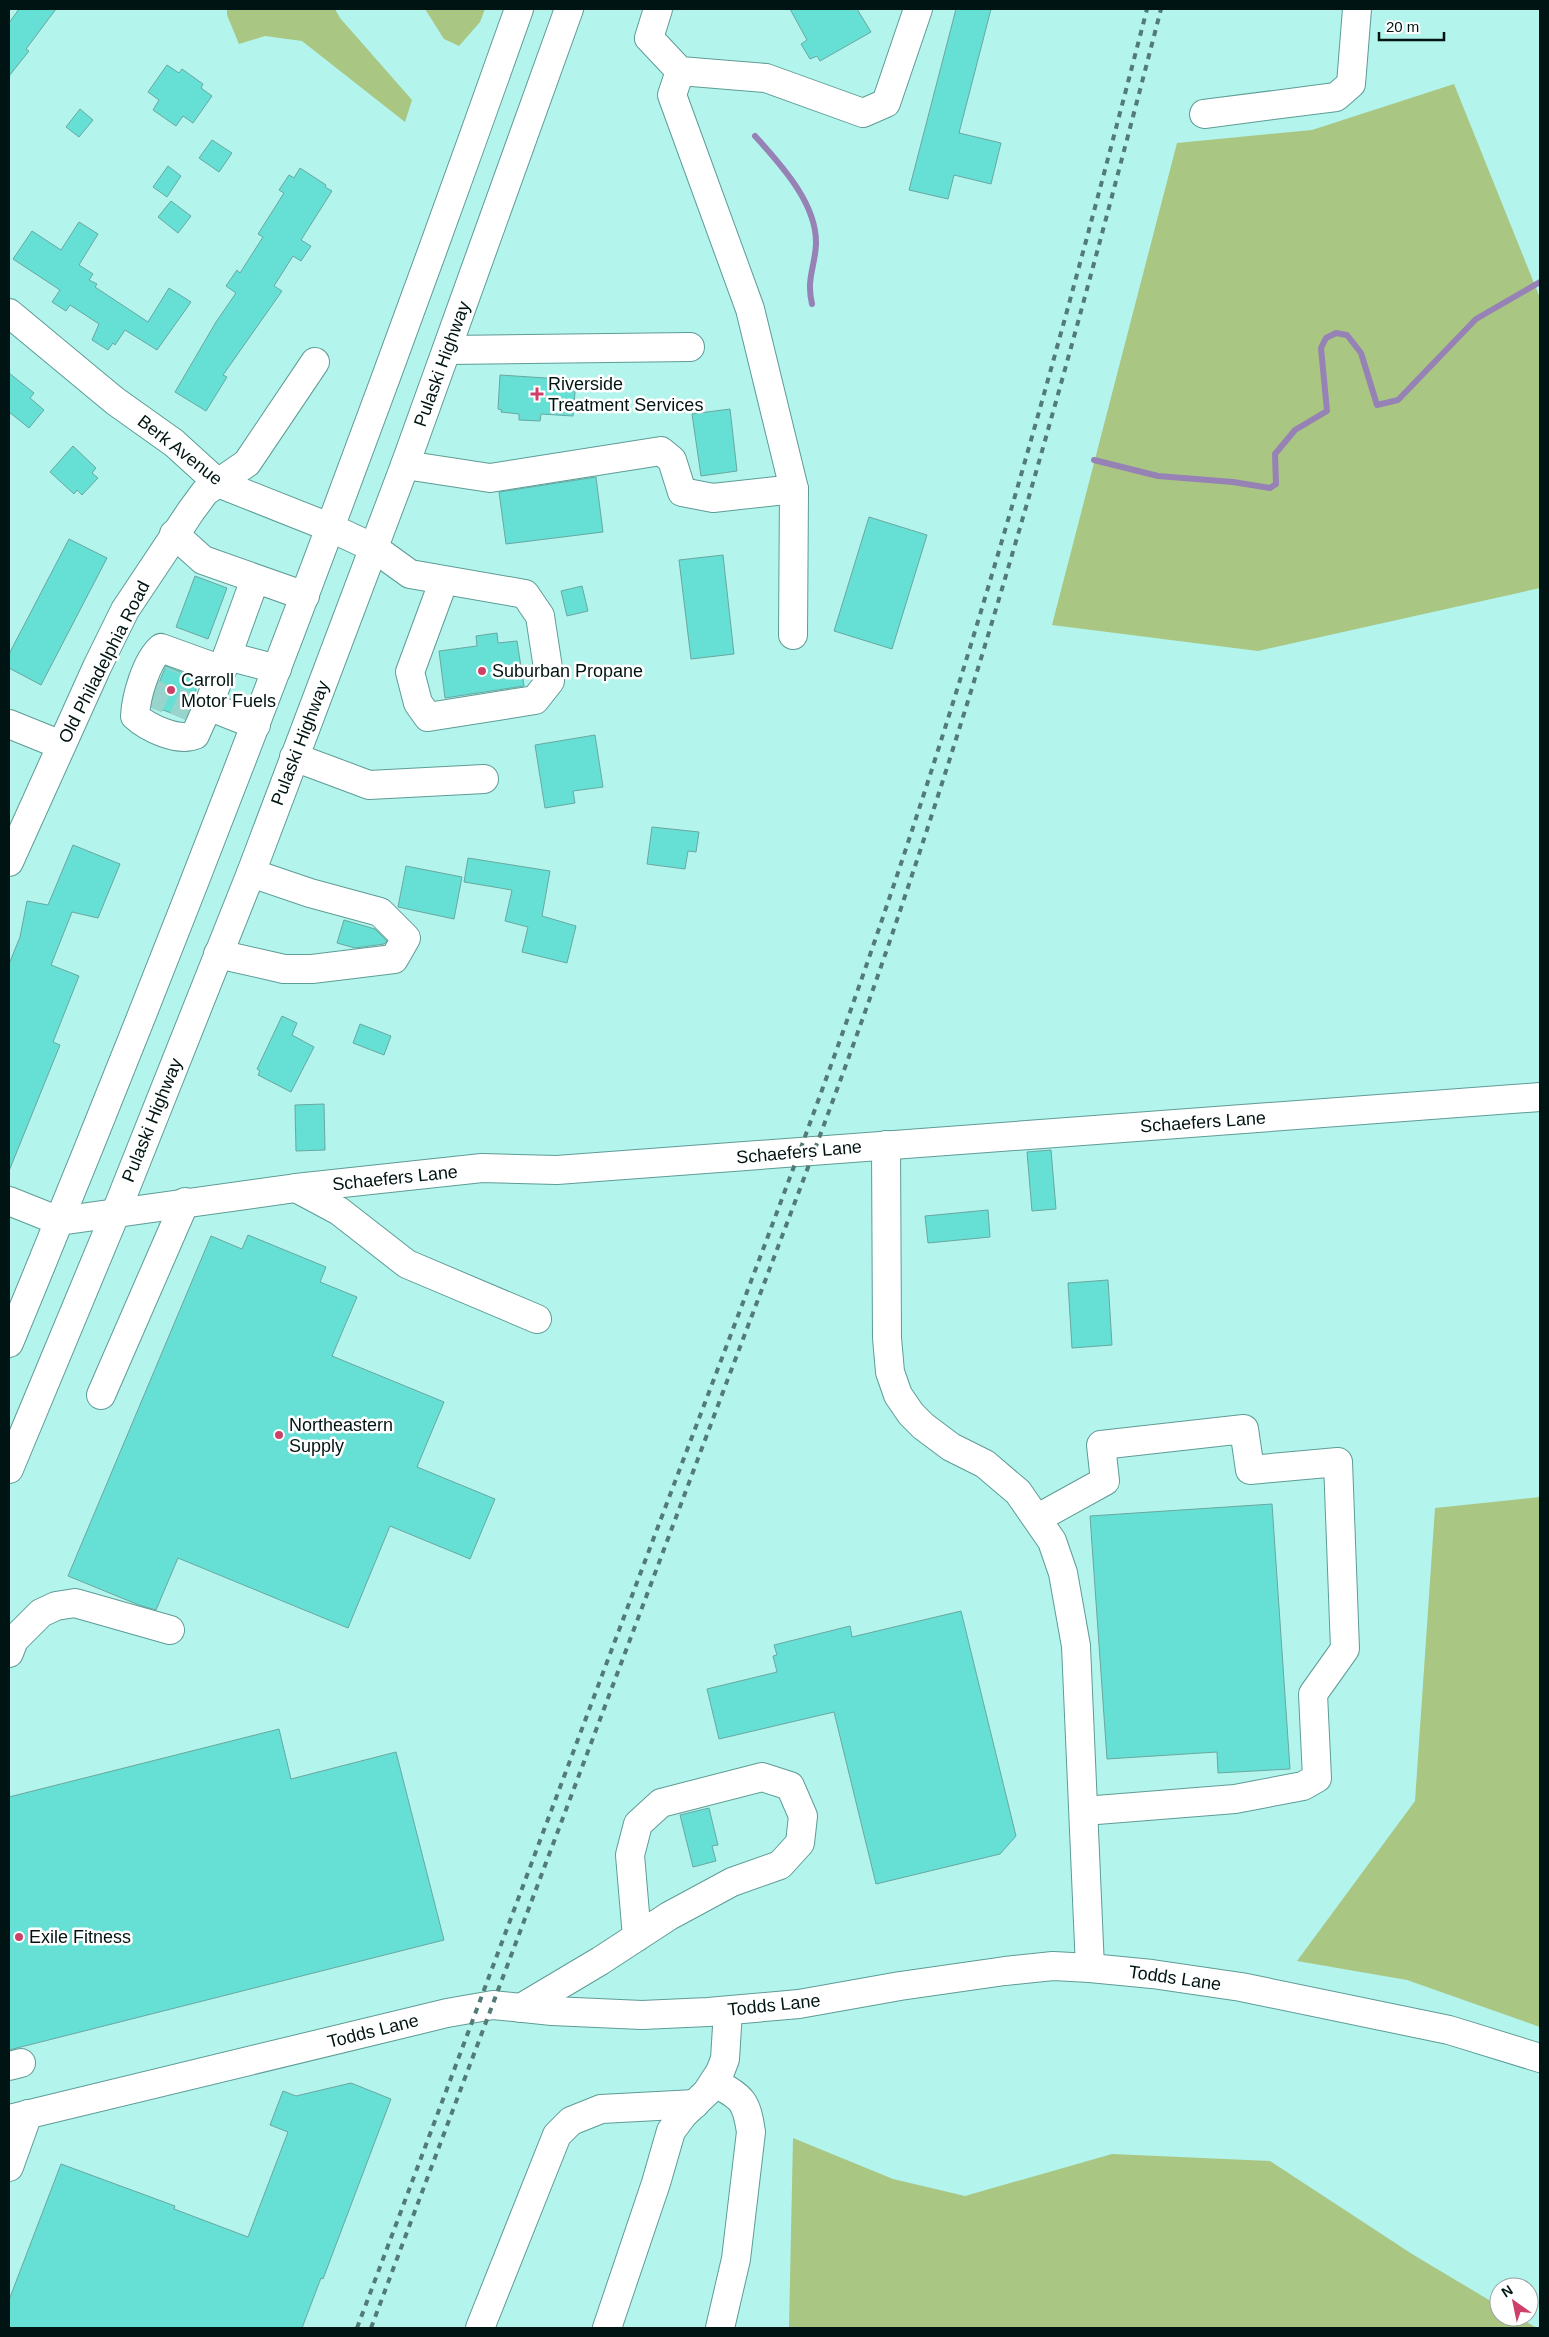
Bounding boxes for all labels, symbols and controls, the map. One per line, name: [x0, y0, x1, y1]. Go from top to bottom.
scale bar: [1379, 10, 1444, 42]
text: 20 m: [1386, 18, 1419, 35]
street label: Pulaski Highway: [410, 299, 474, 429]
place label: Riverside Treatment Services: [548, 374, 703, 415]
marker: Riverside Treatment Services: [530, 387, 544, 401]
street label: Berk Avenue: [134, 411, 226, 489]
street label: Old Philadelphia Road: [54, 578, 154, 746]
place label: Suburban Propane: [492, 661, 643, 681]
marker: Suburban Propane: [476, 665, 488, 677]
place label: Carroll Motor Fuels: [181, 670, 276, 711]
street label: Pulaski Highway: [267, 678, 333, 808]
marker: Carroll Motor Fuels: [165, 684, 177, 696]
street label: Pulaski Highway: [118, 1055, 186, 1185]
street label: Schaefers Lane: [1139, 1108, 1267, 1136]
street label: Schaefers Lane: [735, 1137, 863, 1167]
street label: Schaefers Lane: [331, 1161, 459, 1195]
place label: Northeastern Supply: [289, 1415, 393, 1456]
marker: Northeastern Supply: [273, 1429, 285, 1441]
place label: Exile Fitness: [29, 1927, 131, 1947]
marker: Exile Fitness: [13, 1931, 25, 1943]
street label: Todds Lane: [1128, 1962, 1222, 1994]
street label: Todds Lane: [727, 1990, 821, 2020]
street label: Todds Lane: [325, 2010, 421, 2052]
north arrow: [1489, 2277, 1539, 2327]
text: N: [1498, 2282, 1516, 2301]

